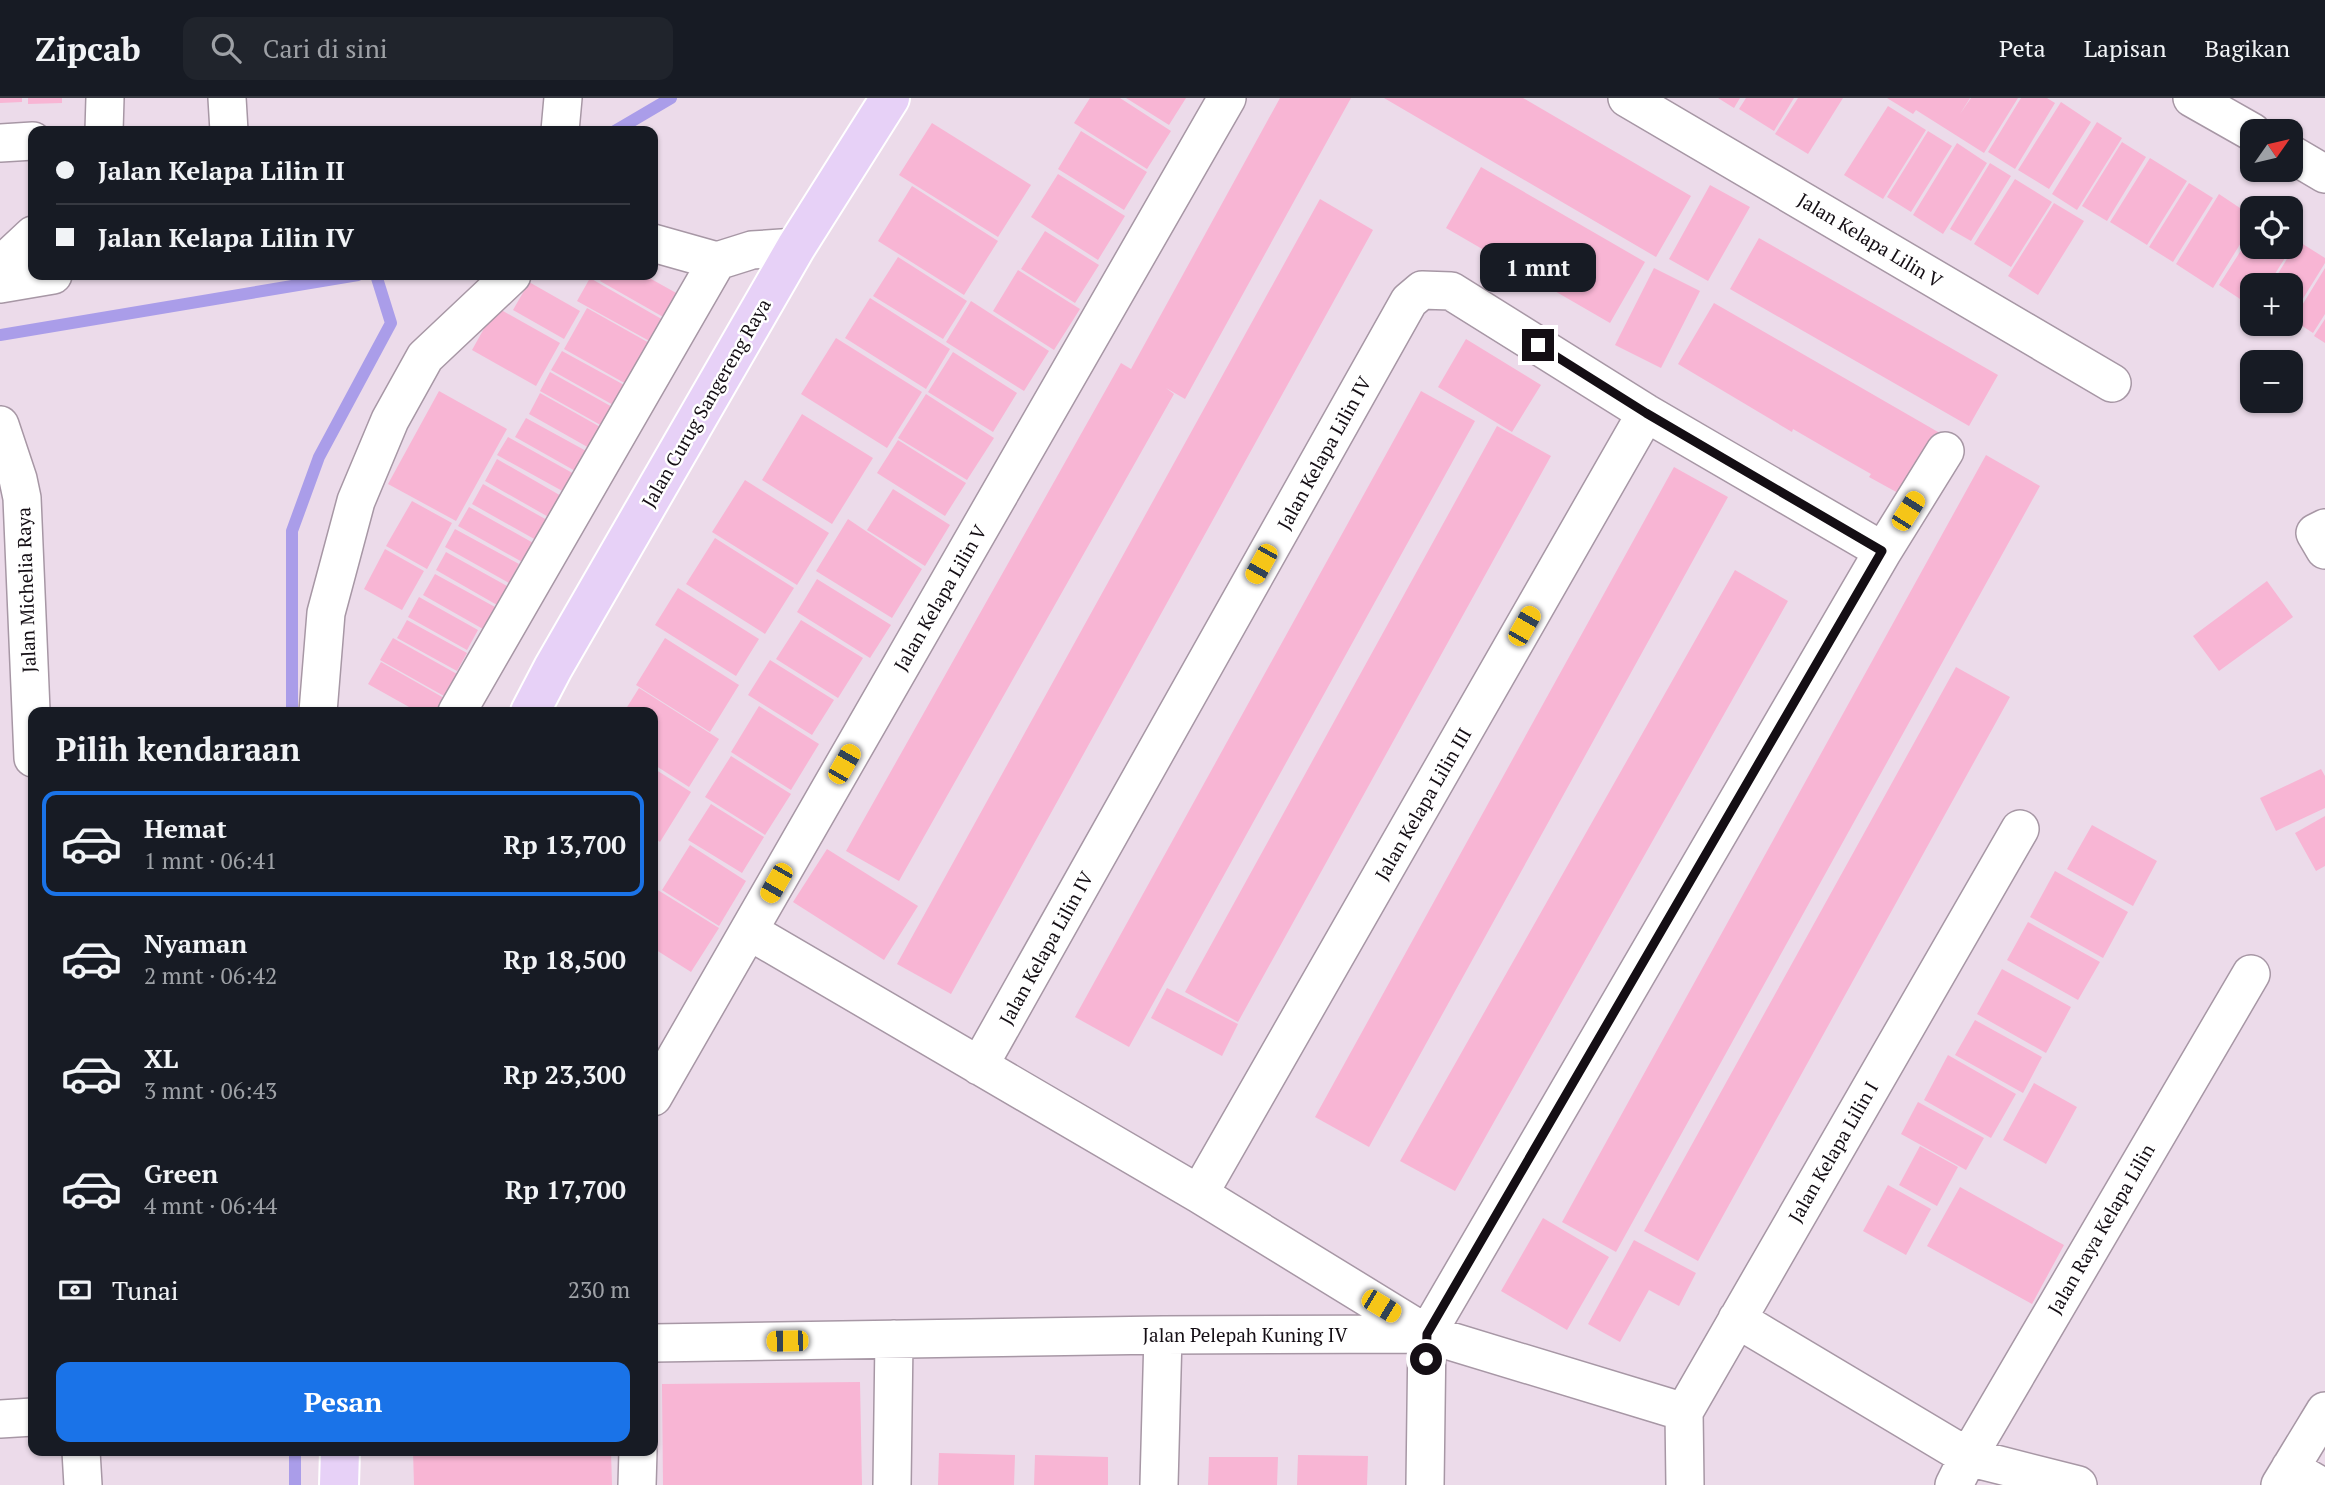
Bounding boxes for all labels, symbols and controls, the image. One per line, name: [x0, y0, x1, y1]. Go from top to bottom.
search box: [183, 17, 673, 80]
text: Zipcab: [35, 27, 141, 70]
icon: search: [207, 29, 245, 67]
text: Cari di sini: [263, 31, 388, 65]
text: Peta: [1999, 32, 2046, 64]
text: Lapisan: [2084, 32, 2167, 64]
text: Bagikan: [2205, 32, 2290, 64]
north arrow: [2240, 119, 2303, 182]
map controls: [2240, 119, 2303, 413]
text: Jalan Kelapa Lilin II: [98, 153, 345, 187]
street label: Jalan Kelapa Lilin V: [1793, 187, 1947, 293]
button: locate: [2240, 196, 2303, 259]
text: Jalan Kelapa Lilin IV: [98, 220, 354, 254]
callout: 1 mnt: [1480, 244, 1596, 292]
text: 1 mnt: [1506, 252, 1570, 283]
button: +: [2240, 273, 2303, 336]
street label: Jalan Curug Sangereng Raya: [635, 293, 776, 512]
route end: [1522, 329, 1554, 361]
button: −: [2240, 350, 2303, 413]
street label: Jalan Kelapa Lilin IV: [1271, 372, 1376, 534]
car: [1888, 488, 1929, 534]
street label: Jalan Michelia Raya: [10, 506, 41, 673]
street label: Jalan Kelapa Lilin V: [888, 520, 992, 675]
car: [1242, 541, 1281, 587]
car: [1505, 603, 1544, 649]
street label: Jalan Kelapa Lilin III: [1369, 723, 1476, 884]
text: Pilih kendaraan: [56, 728, 300, 770]
car: [825, 741, 864, 787]
text: Hemat: [144, 811, 227, 845]
icon: car: [60, 812, 123, 875]
text: Rp 13,700: [504, 827, 626, 861]
text: 1 mnt · 06:41: [144, 845, 277, 876]
car: [757, 860, 796, 906]
street label: Jalan Kelapa Lilin IV: [993, 867, 1098, 1029]
text: Nyaman: [144, 926, 247, 960]
icon: car: [60, 927, 123, 990]
text: Rp 18,500: [504, 942, 626, 976]
text: 2 mnt · 06:42: [144, 960, 277, 991]
text: XL: [144, 1041, 178, 1075]
icon: car: [60, 1042, 123, 1105]
text: Rp 23,300: [504, 1057, 626, 1091]
text: 3 mnt · 06:43: [144, 1075, 277, 1106]
street label: Jalan Kelapa Lilin I: [1782, 1077, 1883, 1227]
street label: Jalan Raya Kelapa Lilin: [2042, 1139, 2160, 1319]
text: Green: [144, 1156, 218, 1190]
icon: car: [60, 1157, 123, 1220]
text: Rp 17,700: [505, 1172, 626, 1206]
text: 4 mnt · 06:44: [144, 1190, 277, 1221]
icon: cash: [56, 1271, 94, 1309]
text: Tunai: [112, 1273, 179, 1307]
text: 230 m: [568, 1274, 630, 1305]
car: [1358, 1286, 1405, 1326]
street label: Jalan Pelepah Kuning IV: [1143, 1322, 1347, 1347]
car: [766, 1330, 809, 1352]
route start: [1410, 1343, 1442, 1375]
button: Pesan: [56, 1362, 630, 1442]

